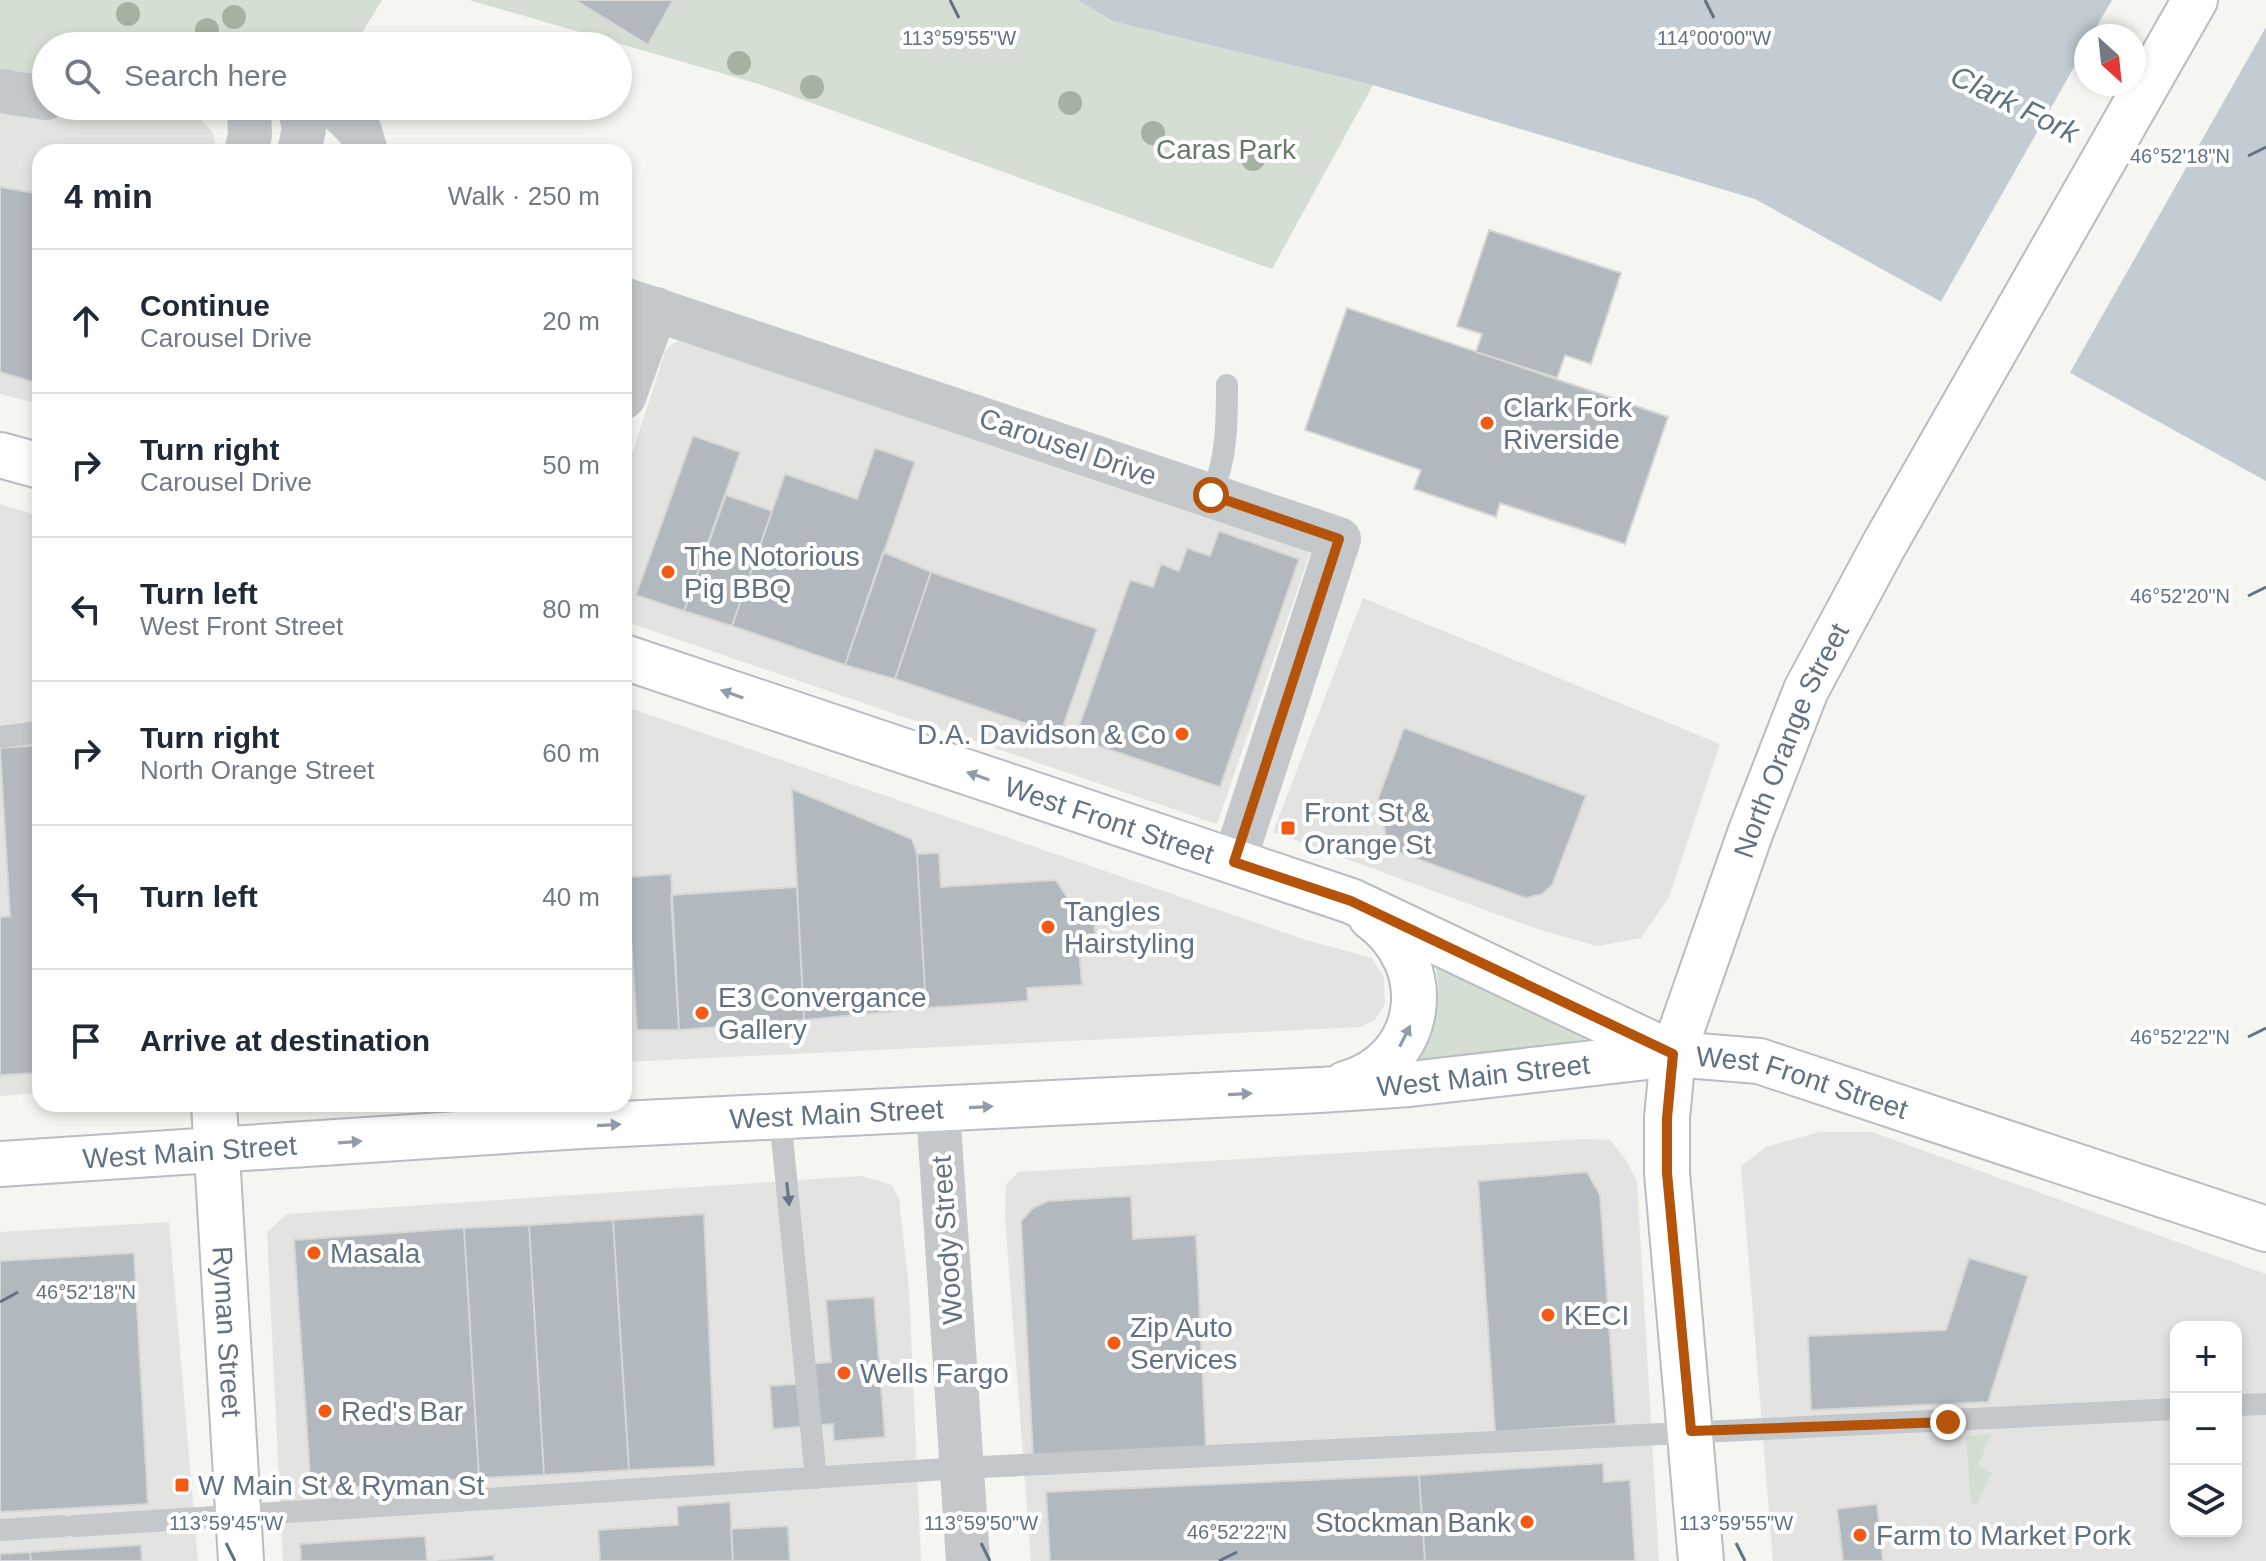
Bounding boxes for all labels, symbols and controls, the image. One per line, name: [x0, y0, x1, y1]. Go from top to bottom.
north arrow: [2074, 24, 2146, 96]
text: 113°59'55"W: [902, 27, 1016, 49]
text: 114°00'00"W: [1657, 27, 1771, 49]
search box: [32, 32, 632, 120]
icon: search: [60, 54, 104, 98]
text: Search here: [124, 59, 287, 92]
water label: Clark Fork: [1946, 59, 2086, 150]
park label: Caras Park: [1156, 134, 1297, 165]
text: 46°52'18"N: [2130, 145, 2230, 167]
text: 4 min: [64, 177, 153, 215]
text: Walk · 250 m: [448, 181, 600, 211]
text: Continue: [140, 289, 270, 322]
icon: ahead: [64, 299, 108, 343]
text: 20 m: [542, 306, 600, 336]
text: Carousel Drive: [140, 323, 312, 353]
place label: Clark Fork Riverside: [1503, 392, 1633, 455]
street label: Carousel Drive: [975, 402, 1161, 492]
marker: Clark Fork Riverside: [1478, 414, 1496, 432]
text: Turn right: [140, 433, 279, 466]
icon: right: [64, 443, 108, 487]
text: 50 m: [542, 450, 600, 480]
text: Carousel Drive: [140, 467, 312, 497]
route start: [1193, 477, 1229, 513]
place label: The Notorious Pig BBQ: [684, 541, 860, 604]
marker: The Notorious Pig BBQ: [659, 563, 677, 581]
text: Turn left: [140, 577, 258, 610]
text: 46°52'20"N: [2130, 585, 2230, 607]
icon: left: [64, 587, 108, 631]
text: 80 m: [542, 594, 600, 624]
text: West Front Street: [140, 611, 343, 641]
street label: North Orange Street: [1727, 618, 1855, 862]
one-way arrow: [719, 687, 743, 699]
place label: D.A. Davidson & Co: [917, 719, 1166, 750]
text: Turn right: [140, 721, 279, 754]
marker: D.A. Davidson & Co: [1173, 725, 1191, 743]
icon: right: [64, 731, 108, 775]
text: 60 m: [542, 738, 600, 768]
text: North Orange Street: [140, 755, 374, 785]
one-way arrow: [966, 770, 990, 782]
street label: West Front Street: [1001, 770, 1218, 870]
place label: Front St & Orange St: [1304, 797, 1432, 860]
marker: Front St & Orange St: [1279, 819, 1297, 837]
icon: left: [64, 875, 108, 919]
text: Turn left: [140, 880, 258, 913]
text: 40 m: [542, 882, 600, 912]
place label: Tangles Hairstyling: [1064, 896, 1195, 959]
marker: Tangles Hairstyling: [1039, 918, 1057, 936]
place label: E3 Convergance Gallery: [718, 982, 927, 1045]
marker: E3 Convergance Gallery: [693, 1004, 711, 1022]
icon: arrive: [64, 1019, 108, 1063]
text: Arrive at destination: [140, 1024, 430, 1057]
one-way arrow: [1398, 1025, 1411, 1048]
text: 46°52'22"N: [2130, 1026, 2230, 1048]
street label: West Front Street: [1695, 1040, 1912, 1125]
street label: West Main Street: [1376, 1048, 1592, 1102]
one-way arrow: [1228, 1087, 1253, 1100]
street label: West Main Street: [729, 1093, 944, 1134]
one-way arrow: [969, 1101, 994, 1114]
one-way arrow: [597, 1118, 622, 1131]
street label: West Main Street: [82, 1129, 298, 1174]
one-way arrow: [338, 1135, 363, 1148]
street label: Woody Street: [926, 1154, 968, 1325]
one-way arrow: [781, 1182, 794, 1207]
place label: Masala: [330, 1238, 421, 1269]
marker: Masala: [305, 1244, 323, 1262]
street label: Ryman Street: [207, 1245, 248, 1418]
text: 46°52'18"N: [36, 1281, 136, 1303]
place label: KECI: [1564, 1300, 1629, 1331]
marker: KECI: [1539, 1306, 1557, 1324]
place label: Zip Auto Services: [1130, 1312, 1237, 1375]
map controls: [2170, 1321, 2242, 1537]
button: +: [2170, 1321, 2242, 1393]
marker: Zip Auto Services: [1105, 1334, 1123, 1352]
place label: Wells Fargo: [860, 1358, 1009, 1389]
marker: Wells Fargo: [835, 1364, 853, 1382]
button: −: [2170, 1393, 2242, 1465]
place label: Red's Bar: [341, 1396, 463, 1427]
marker: Red's Bar: [316, 1402, 334, 1420]
route end: [1930, 1404, 1966, 1440]
button: layers: [2170, 1465, 2242, 1537]
place label: W Main St & Ryman St: [198, 1470, 485, 1501]
marker: W Main St & Ryman St: [173, 1476, 191, 1494]
place label: Stockman Bank: [1315, 1507, 1512, 1538]
text: 113°59'45"W: [169, 1512, 283, 1534]
text: 113°59'50"W: [924, 1512, 1038, 1534]
text: 113°59'55"W: [1679, 1512, 1793, 1534]
marker: Stockman Bank: [1518, 1513, 1536, 1531]
place label: Farm to Market Pork: [1876, 1520, 2132, 1551]
text: 46°52'22"N: [1187, 1521, 1287, 1543]
marker: Farm to Market Pork: [1851, 1526, 1869, 1544]

